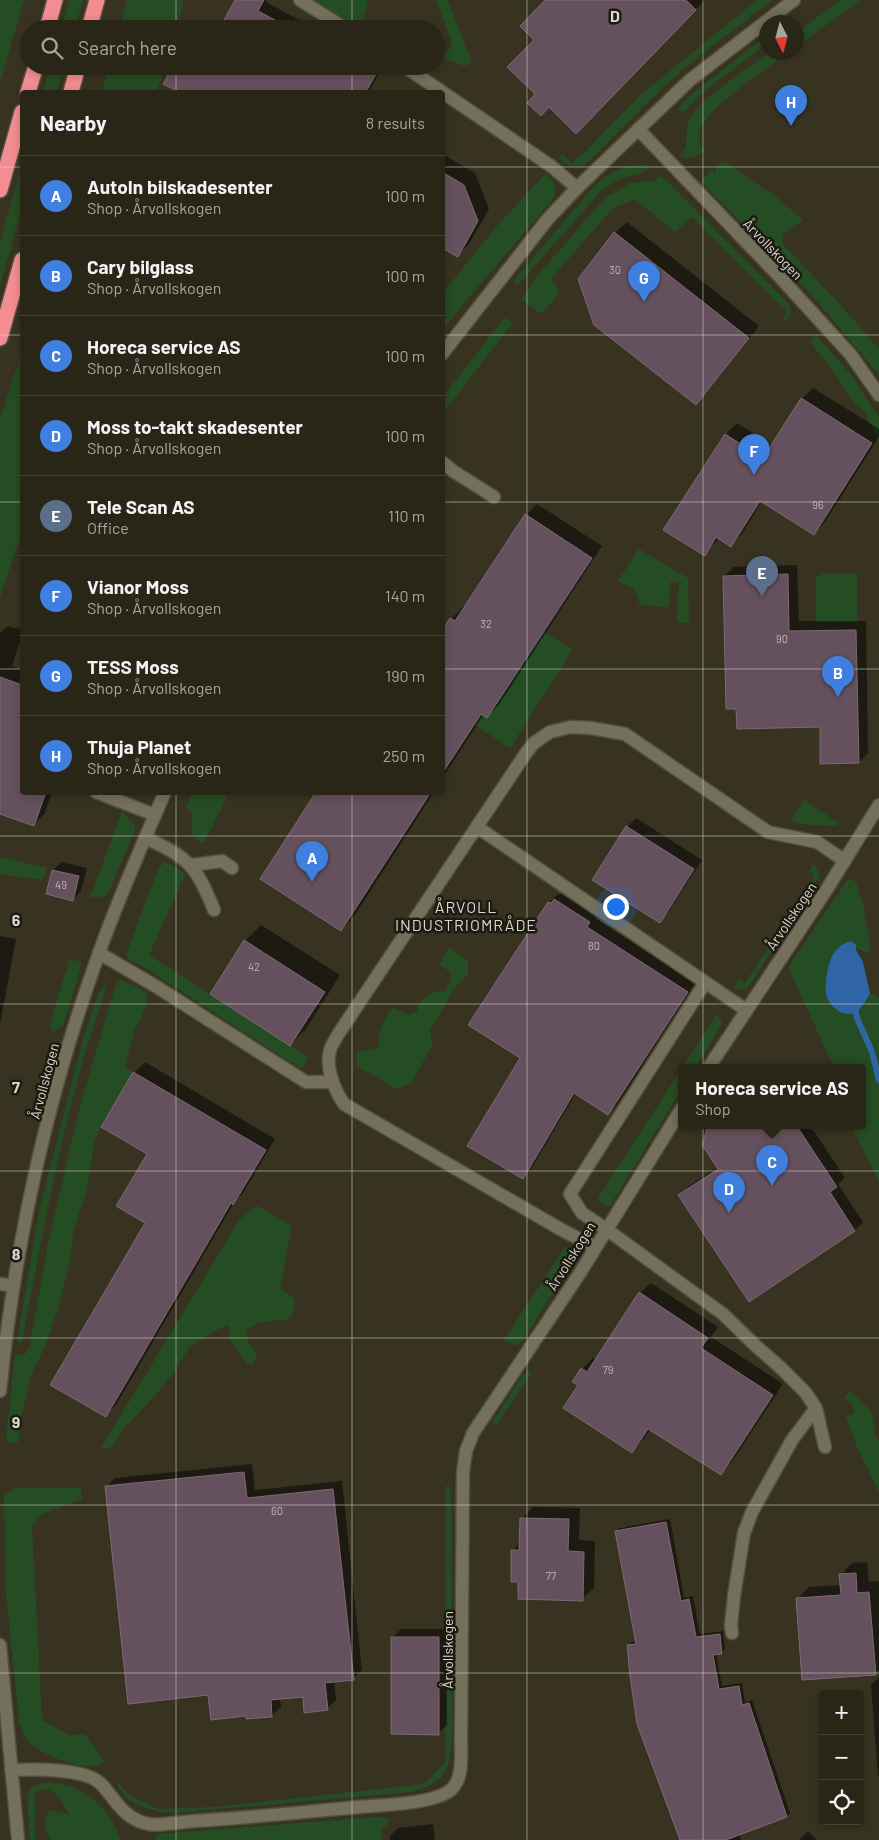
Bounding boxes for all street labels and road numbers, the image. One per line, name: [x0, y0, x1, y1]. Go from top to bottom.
street label: Årvollskogen: [740, 215, 806, 283]
street label: Årvollskogen: [762, 879, 820, 953]
street label: Årvollskogen: [26, 1041, 62, 1121]
street label: Årvollskogen: [543, 1218, 599, 1294]
street label: Årvollskogen: [439, 1611, 456, 1689]

